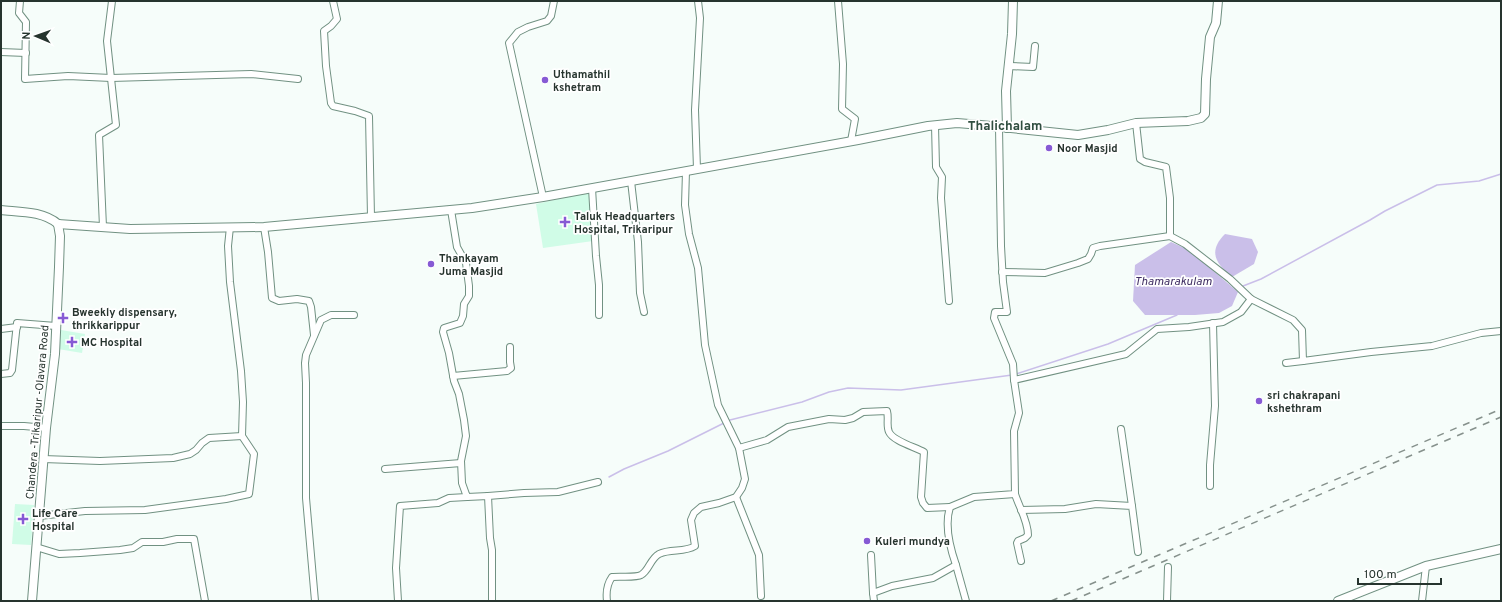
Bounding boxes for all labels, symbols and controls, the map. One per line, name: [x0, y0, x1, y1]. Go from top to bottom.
north arrow: [16, 16, 56, 56]
text: N: [20, 31, 34, 40]
place label: Uthamathil kshetram: [553, 68, 610, 95]
marker: Uthamathil kshetram: [540, 75, 550, 85]
district label: Thalichalam: [968, 119, 1042, 135]
place label: Noor Masjid: [1057, 142, 1118, 156]
marker: Noor Masjid: [1044, 143, 1054, 153]
place label: Taluk Headquarters Hospital, Trikaripur: [574, 210, 675, 237]
marker: Taluk Headquarters Hospital, Trikaripur: [559, 216, 571, 228]
place label: Thankayam Juma Masjid: [439, 252, 503, 279]
marker: Thankayam Juma Masjid: [426, 259, 436, 269]
water label: Thamarakulam: [1134, 274, 1212, 290]
place label: Bweekly dispensary, thrikkarippur: [72, 306, 177, 333]
marker: Bweekly dispensary, thrikkarippur: [57, 312, 69, 324]
street label: Chandera -Trikaripur -Olavara Road: [23, 324, 53, 500]
marker: MC Hospital: [66, 336, 78, 348]
place label: MC Hospital: [81, 336, 142, 350]
place label: sri chakrapani kshethram: [1267, 389, 1340, 416]
marker: sri chakrapani kshethram: [1254, 396, 1264, 406]
place label: Life Care Hospital: [32, 507, 78, 534]
marker: Life Care Hospital: [17, 513, 29, 525]
place label: Kuleri mundya: [875, 535, 950, 549]
marker: Kuleri mundya: [862, 536, 872, 546]
scale bar: [1358, 560, 1441, 586]
text: 100 m: [1364, 567, 1397, 583]

